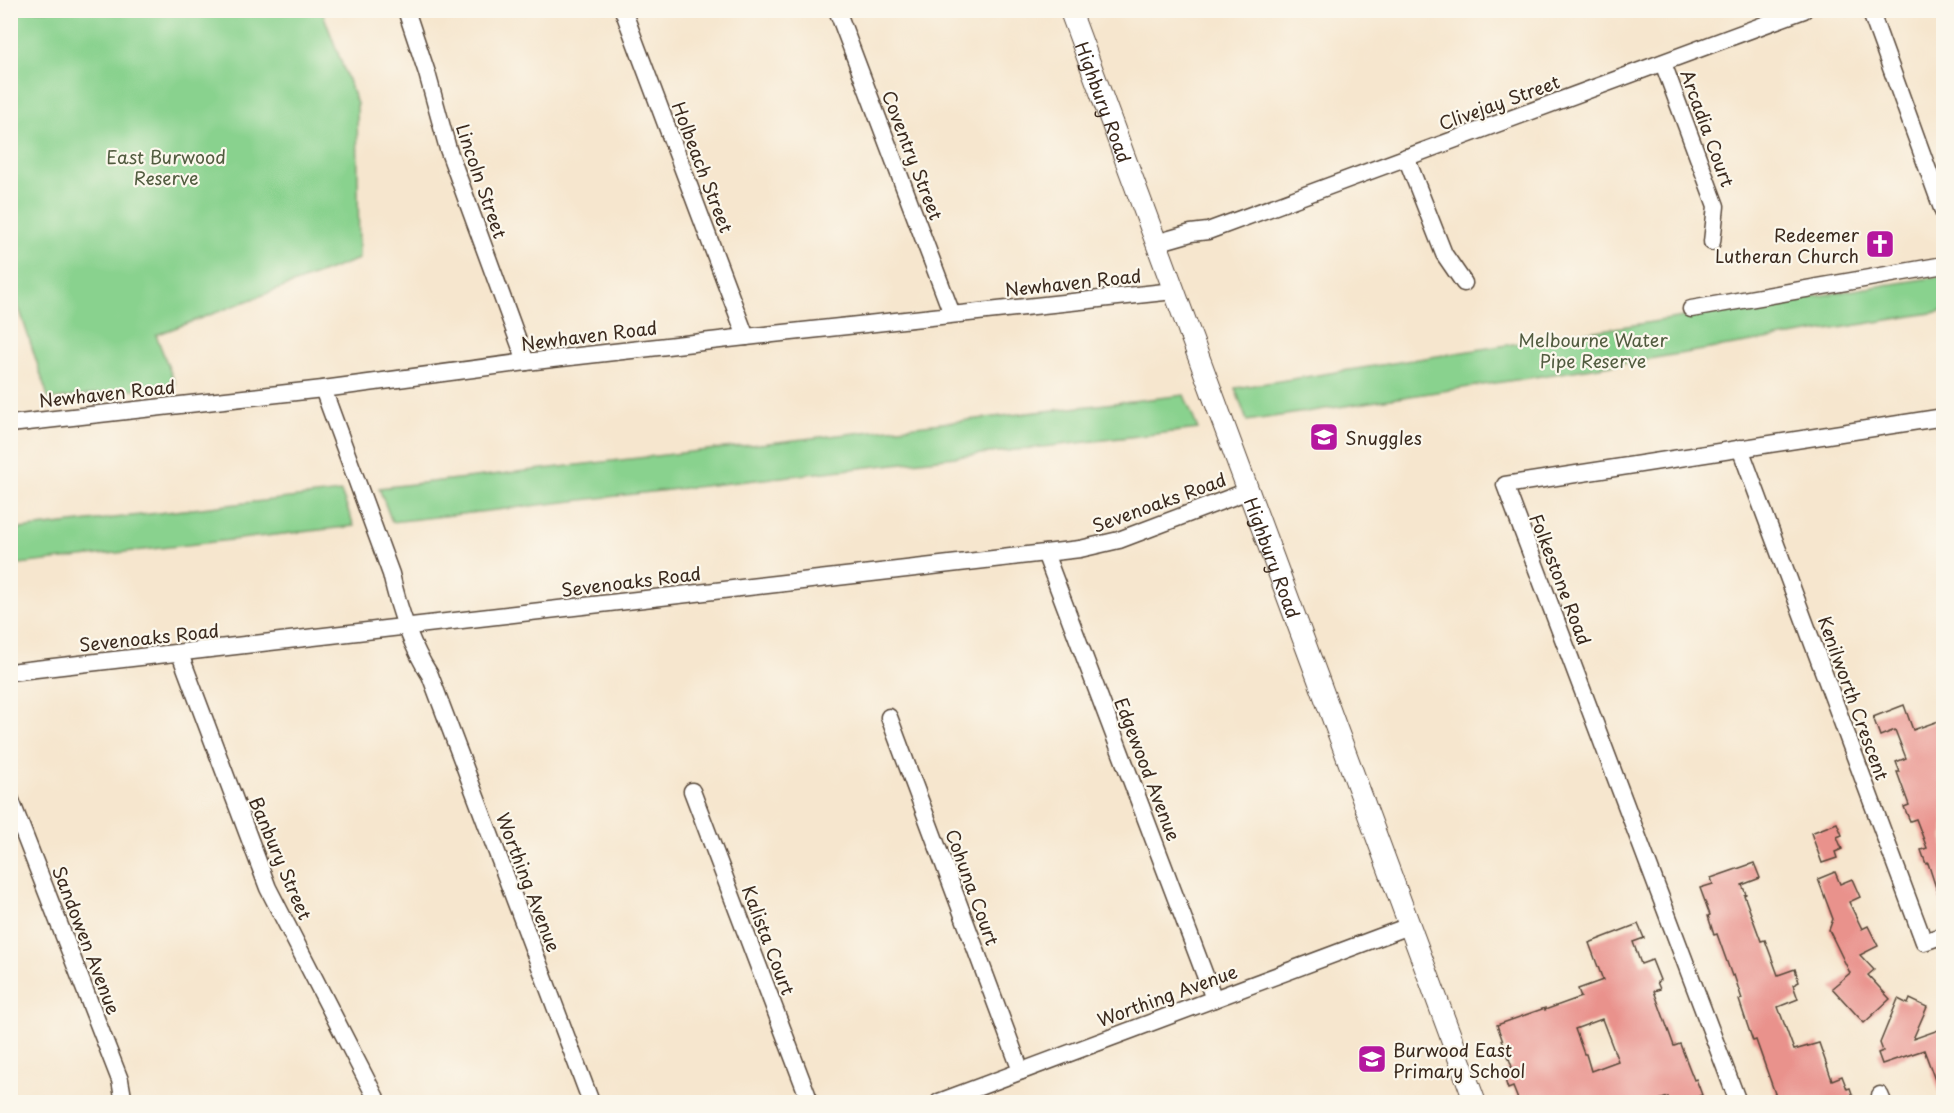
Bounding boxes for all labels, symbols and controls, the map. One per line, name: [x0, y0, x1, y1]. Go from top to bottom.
street label: Highbury Road: [1069, 38, 1139, 166]
street label: Arcadia Court: [1674, 65, 1742, 191]
street label: Clivejay Street: [1435, 68, 1563, 136]
street label: Coventry Street: [876, 86, 950, 224]
street label: Holbeach Street: [666, 98, 740, 236]
street label: Lincoln Street: [450, 120, 514, 242]
park label: East Burwood Reserve: [106, 143, 226, 191]
place label: Redeemer Lutheran Church: [1715, 221, 1860, 269]
church icon: Redeemer Lutheran Church: [1864, 228, 1896, 260]
street label: Newhaven Road: [1004, 261, 1142, 303]
street label: Newhaven Road: [519, 313, 659, 357]
park label: Melbourne Water Pipe Reserve: [1518, 326, 1668, 374]
street label: Newhaven Road: [38, 372, 176, 414]
school or university icon: Snuggles: [1308, 421, 1340, 453]
place label: Snuggles: [1345, 424, 1422, 451]
street label: Sevenoaks Road: [1088, 465, 1230, 539]
street label: Highbury Road: [1238, 493, 1308, 622]
street label: Folkestone Road: [1524, 509, 1598, 649]
street label: Sevenoaks Road: [560, 559, 702, 603]
street label: Kenilworth Crescent: [1812, 612, 1896, 784]
street label: Sevenoaks Road: [78, 616, 220, 658]
street label: Edgewood Avenue: [1108, 693, 1188, 845]
street label: Banbury Street: [243, 792, 319, 924]
street label: Worthing Avenue: [490, 809, 568, 956]
street label: Cohuna Court: [939, 825, 1007, 949]
street label: Sandowen Avenue: [46, 862, 128, 1018]
street label: Kalista Court: [736, 881, 802, 999]
street label: Worthing Avenue: [1093, 957, 1241, 1033]
place label: Burwood East Primary School: [1393, 1036, 1525, 1084]
school or university icon: Burwood East Primary School: [1356, 1043, 1388, 1075]

